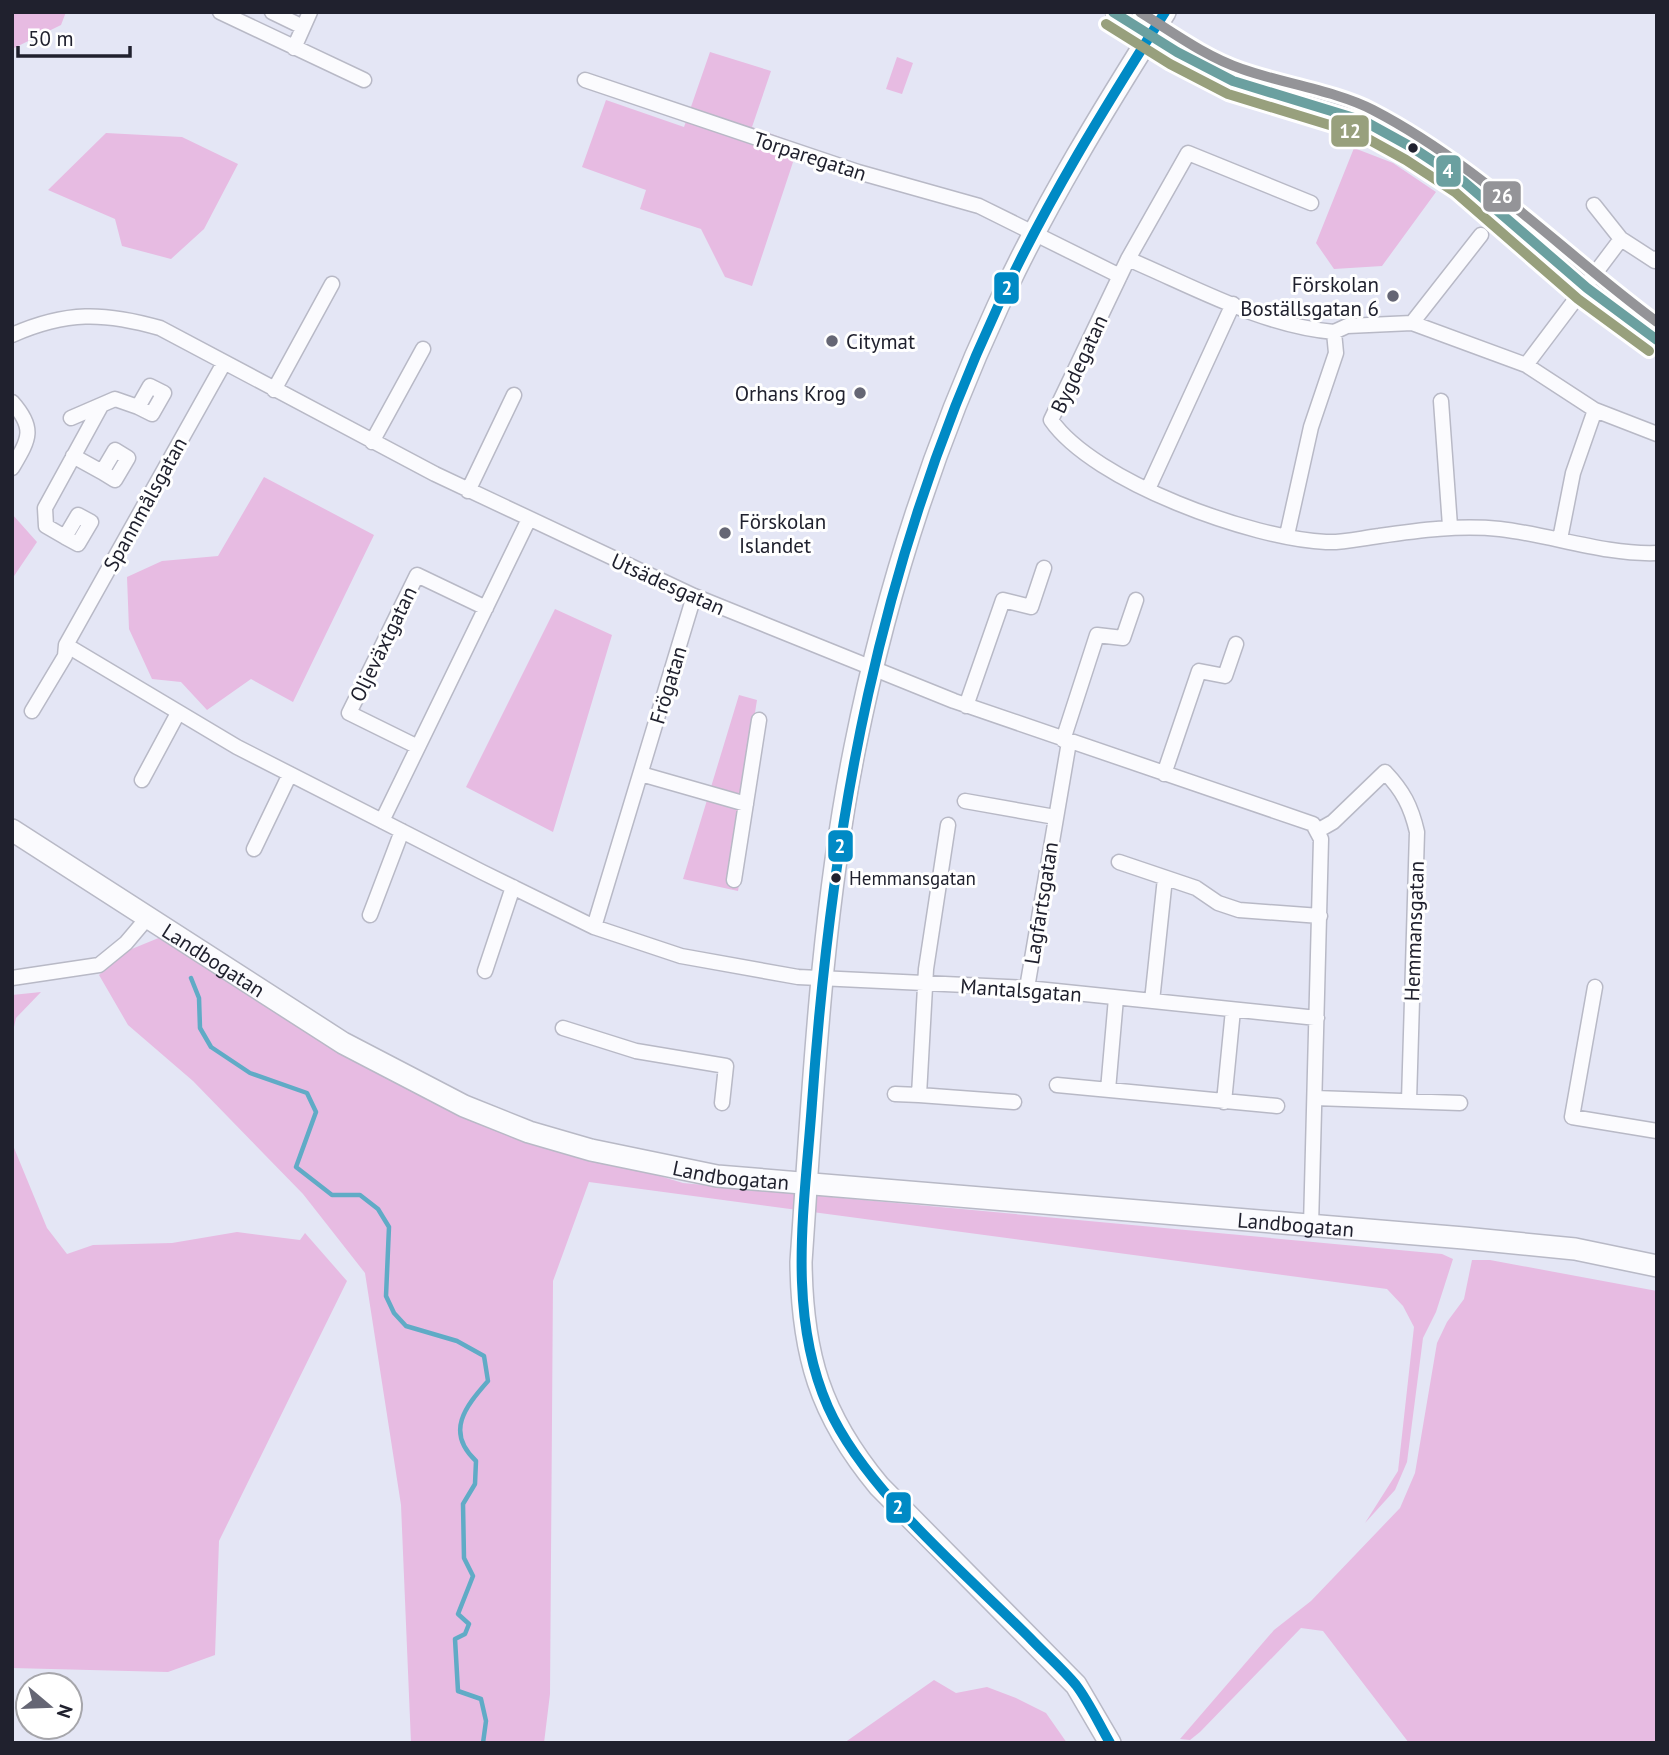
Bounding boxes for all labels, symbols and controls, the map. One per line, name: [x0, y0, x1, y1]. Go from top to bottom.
scale bar: [18, 14, 130, 58]
text: 50 m: [28, 25, 74, 52]
line badge: 12: [1330, 114, 1370, 148]
text: 12: [1339, 119, 1361, 143]
street label: Torparegatan: [750, 125, 870, 187]
unlabelled marker: [1406, 141, 1420, 155]
line badge: 4: [1435, 154, 1462, 188]
text: 4: [1443, 159, 1454, 183]
line badge: 26: [1482, 180, 1522, 213]
text: 26: [1491, 184, 1513, 208]
line badge: 2: [993, 271, 1020, 305]
place label: Förskolan Boställsgatan 6: [1240, 271, 1379, 322]
text: 2: [1002, 276, 1012, 300]
marker: Förskolan Boställsgatan 6: [1385, 288, 1401, 304]
street label: Bygdegatan: [1044, 310, 1114, 418]
place label: Citymat: [846, 328, 915, 355]
marker: Citymat: [824, 333, 840, 349]
place label: Orhans Krog: [735, 380, 846, 407]
marker: Orhans Krog: [852, 385, 868, 401]
street label: Spannmålsgatan: [97, 432, 193, 576]
place label: Förskolan Islandet: [739, 508, 826, 559]
marker: Förskolan Islandet: [717, 525, 733, 541]
street label: Utsädesgatan: [607, 547, 729, 621]
street label: Oljeväxtgatan: [343, 582, 423, 706]
street label: Frögatan: [643, 643, 693, 727]
line badge: 2: [827, 829, 854, 863]
text: 2: [835, 834, 845, 858]
street label: Lagfartsgatan: [1018, 840, 1064, 966]
street label: Hemmansgatan: [1398, 860, 1430, 1002]
place label: Hemmansgatan: [849, 866, 976, 890]
marker: Hemmansgatan: [829, 871, 843, 885]
street label: Landbogatan: [157, 917, 270, 1003]
street label: Mantalsgatan: [959, 972, 1083, 1008]
street label: Landbogatan: [670, 1154, 790, 1195]
street label: Landbogatan: [1236, 1206, 1355, 1242]
line badge: 2: [885, 1491, 912, 1524]
text: 2: [893, 1495, 903, 1519]
north arrow: [14, 1671, 84, 1741]
text: N: [52, 1702, 78, 1721]

